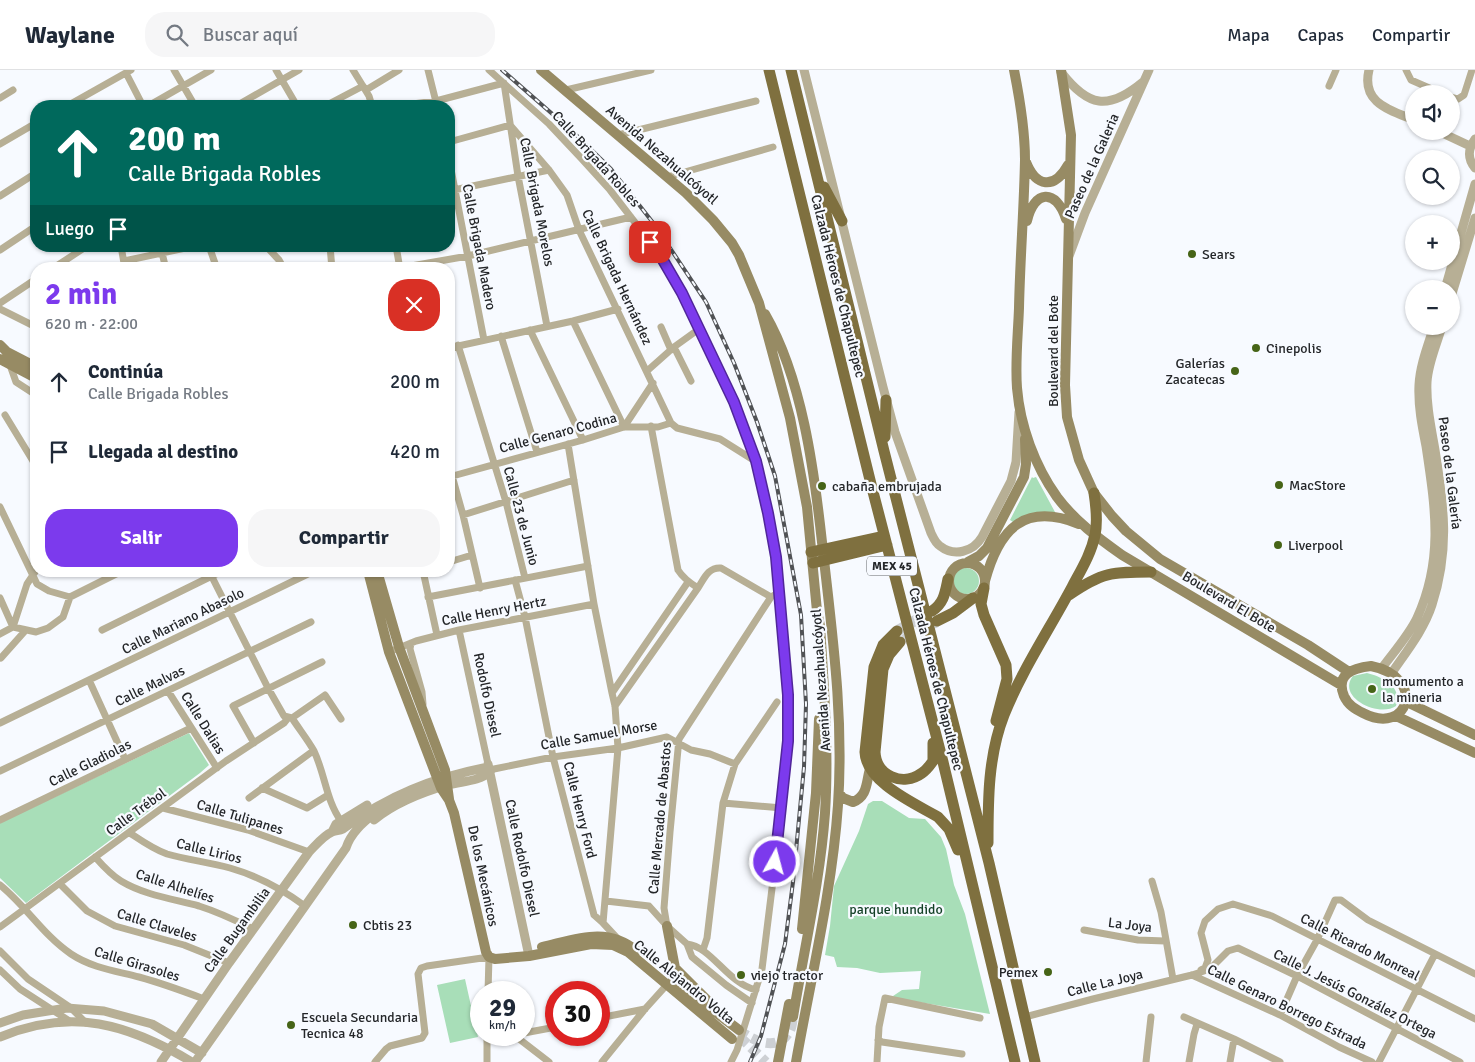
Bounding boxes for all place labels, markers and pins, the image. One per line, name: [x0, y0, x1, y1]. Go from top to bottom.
pin: [629, 221, 671, 263]
place label: Sears: [1202, 246, 1235, 263]
marker: Sears: [1186, 248, 1198, 260]
place label: Cinepolis: [1266, 340, 1322, 357]
marker: Cinepolis: [1250, 342, 1262, 354]
place label: Galerías Zacatecas: [1165, 355, 1225, 388]
marker: Galerías Zacatecas: [1229, 365, 1241, 377]
place label: MacStore: [1289, 477, 1346, 494]
place label: cabaña embrujada: [832, 478, 942, 495]
marker: MacStore: [1273, 479, 1285, 491]
marker: cabaña embrujada: [816, 480, 828, 492]
place label: Liverpool: [1288, 537, 1343, 554]
marker: Liverpool: [1272, 539, 1284, 551]
place label: monumento a la mineria: [1382, 673, 1464, 706]
marker: monumento a la mineria: [1366, 683, 1378, 695]
place label: Cbtis 23: [363, 917, 412, 934]
marker: Cbtis 23: [347, 919, 359, 931]
place label: Pemex: [999, 964, 1039, 981]
marker: Pemex: [1042, 966, 1054, 978]
place label: viejo tractor: [751, 967, 824, 984]
marker: viejo tractor: [735, 969, 747, 981]
place label: Escuela Secundaria Tecnica 48: [301, 1009, 418, 1042]
marker: Escuela Secundaria Tecnica 48: [285, 1019, 297, 1031]

